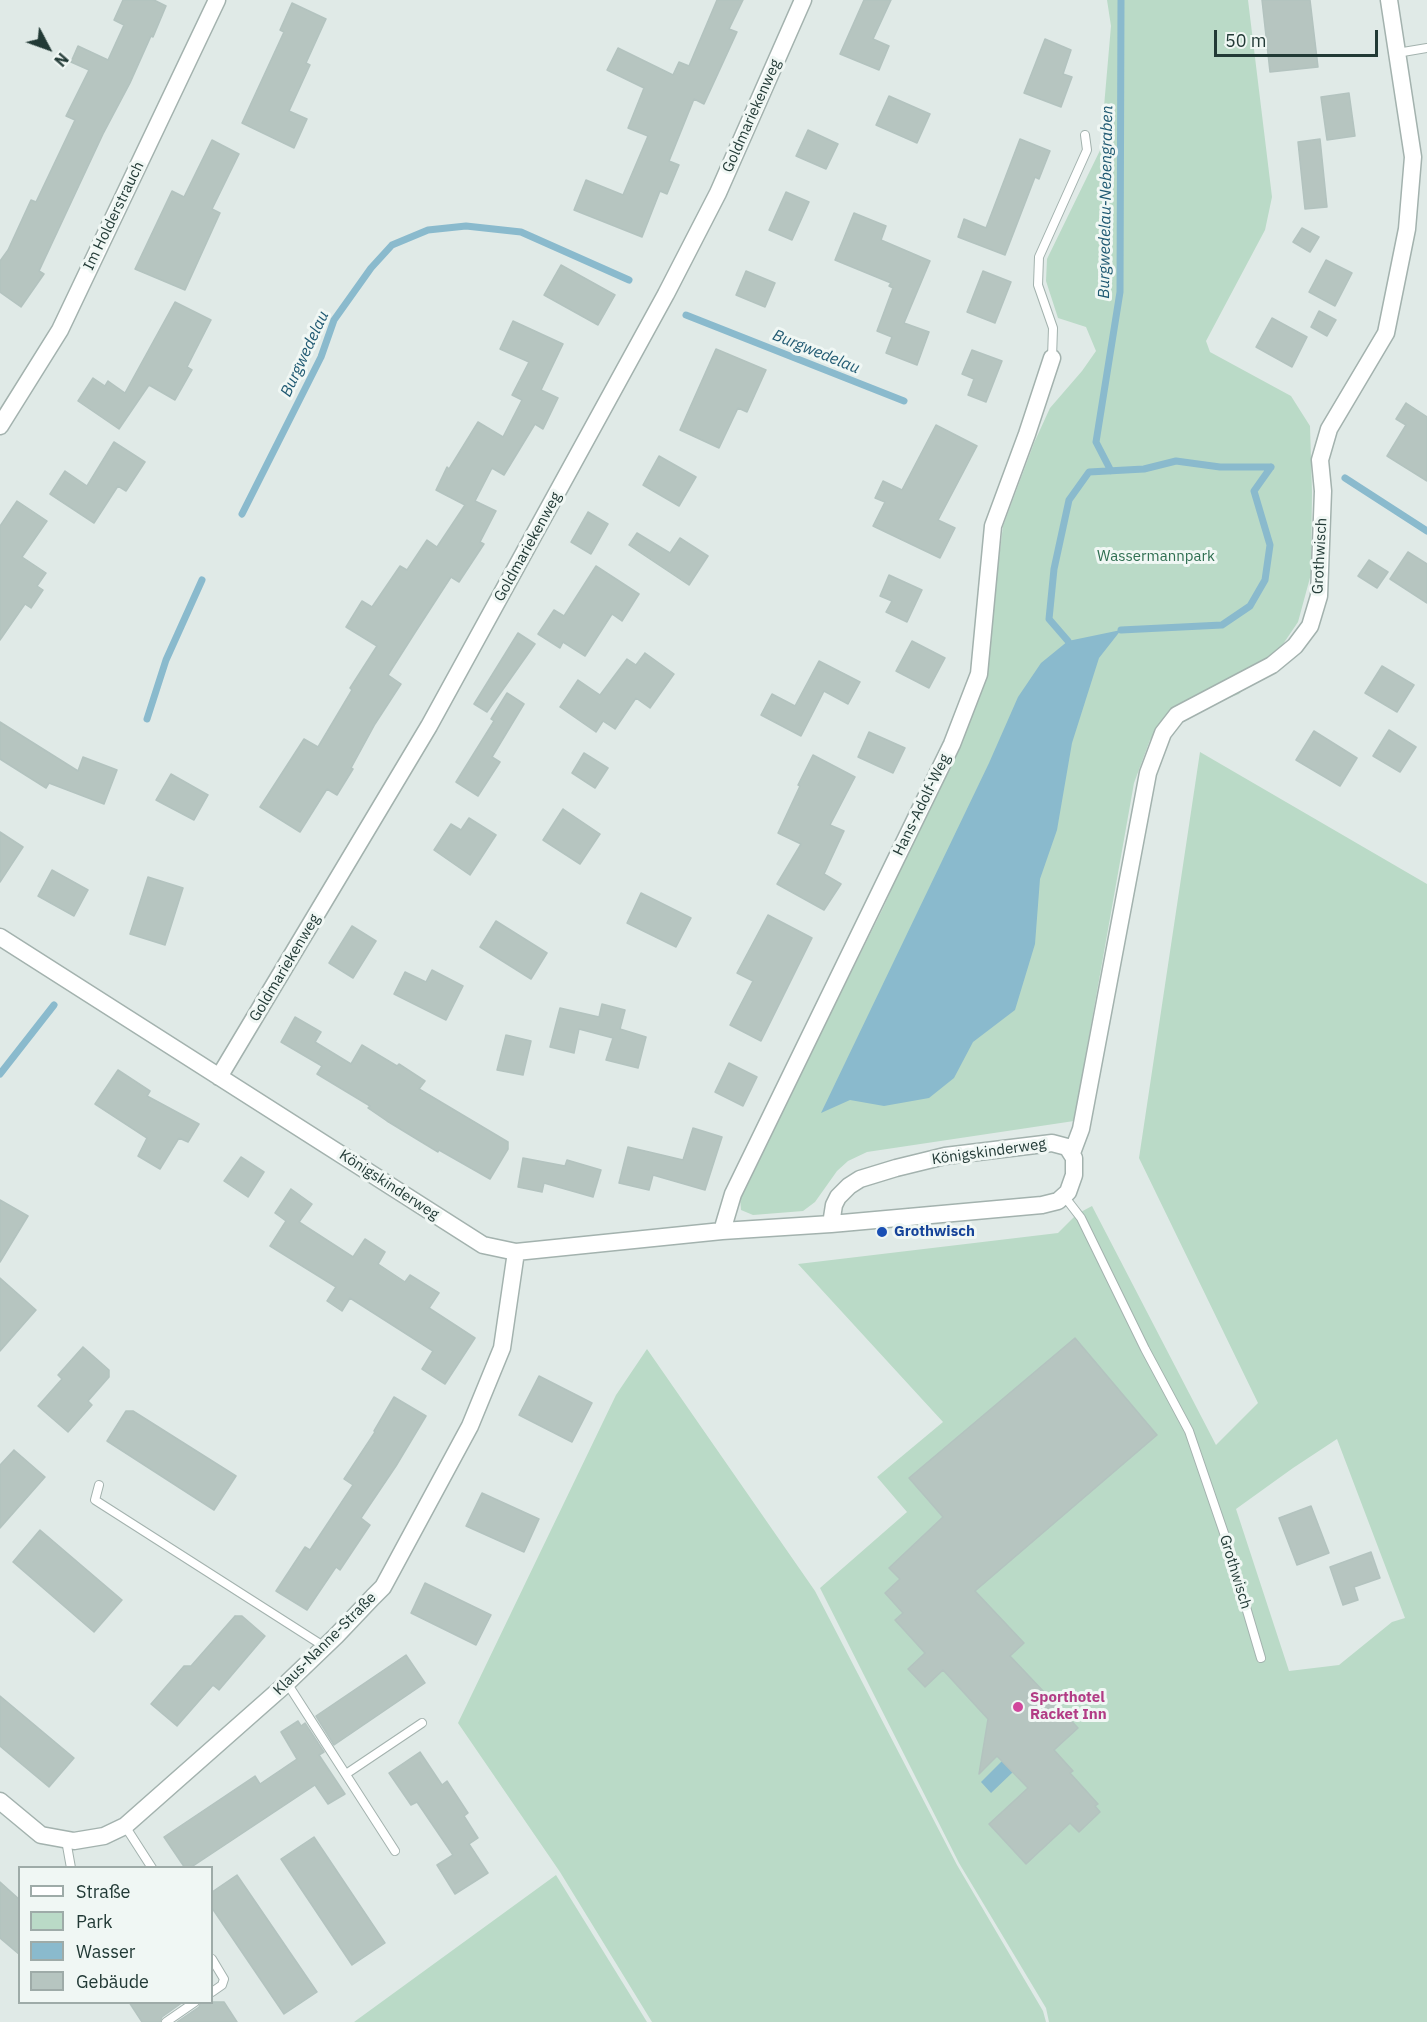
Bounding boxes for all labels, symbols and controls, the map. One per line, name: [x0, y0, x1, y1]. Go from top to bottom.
north arrow: [18, 18, 78, 78]
scale bar: [1217, 18, 1380, 56]
text: 50 m: [1225, 29, 1267, 52]
text: N: [50, 49, 73, 71]
street label: Goldmariekenweg: [719, 57, 785, 175]
water label: Burgwedelau-Nebengraben: [1095, 105, 1117, 299]
street label: Im Holderstrauch: [80, 159, 148, 273]
water label: Burgwedelau: [277, 308, 333, 400]
water label: Burgwedelau: [770, 326, 862, 378]
street label: Goldmariekenweg: [491, 489, 565, 605]
street label: Grothwisch: [1309, 517, 1331, 595]
park label: Wassermannpark: [1097, 548, 1215, 566]
street label: Hans-Adolf-Weg: [890, 751, 954, 859]
street label: Goldmariekenweg: [246, 911, 324, 1025]
street label: Königskinderweg: [931, 1135, 1047, 1169]
street label: Königskinderweg: [336, 1146, 442, 1224]
place label: Grothwisch: [894, 1223, 975, 1241]
marker: Grothwisch: [875, 1225, 889, 1239]
street label: Grothwisch: [1215, 1533, 1255, 1611]
street label: Klaus-Nanne-Straße: [270, 1589, 380, 1699]
place label: Sporthotel Racket Inn: [1030, 1689, 1107, 1724]
marker: Sporthotel Racket Inn: [1011, 1700, 1025, 1714]
legend: [18, 1866, 213, 2004]
text: Straße: [76, 1880, 130, 1903]
text: Park: [76, 1910, 112, 1933]
text: Wasser: [76, 1940, 135, 1963]
text: Gebäude: [76, 1970, 149, 1993]

